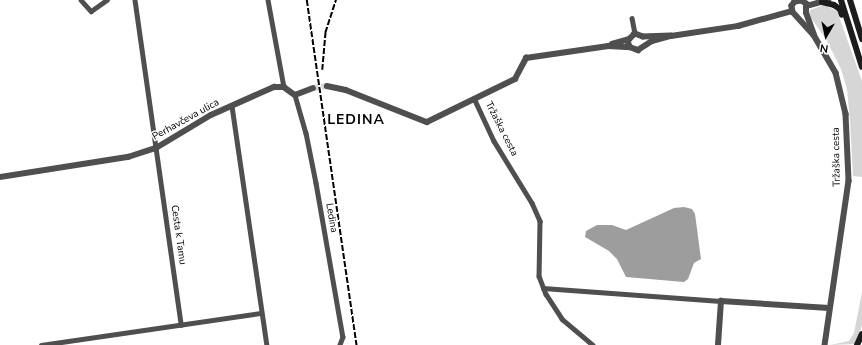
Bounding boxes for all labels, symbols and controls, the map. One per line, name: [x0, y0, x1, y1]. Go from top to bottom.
north arrow: [806, 16, 846, 56]
text: N: [819, 40, 829, 56]
street label: Perhavčeva ulica: [151, 97, 221, 143]
street label: Tržaška cesta: [482, 100, 520, 158]
district label: LEDINA: [327, 112, 385, 128]
street label: Tržaška cesta: [830, 127, 844, 187]
street label: Ledina: [323, 202, 339, 234]
street label: Cesta k Tamu: [168, 204, 188, 266]

